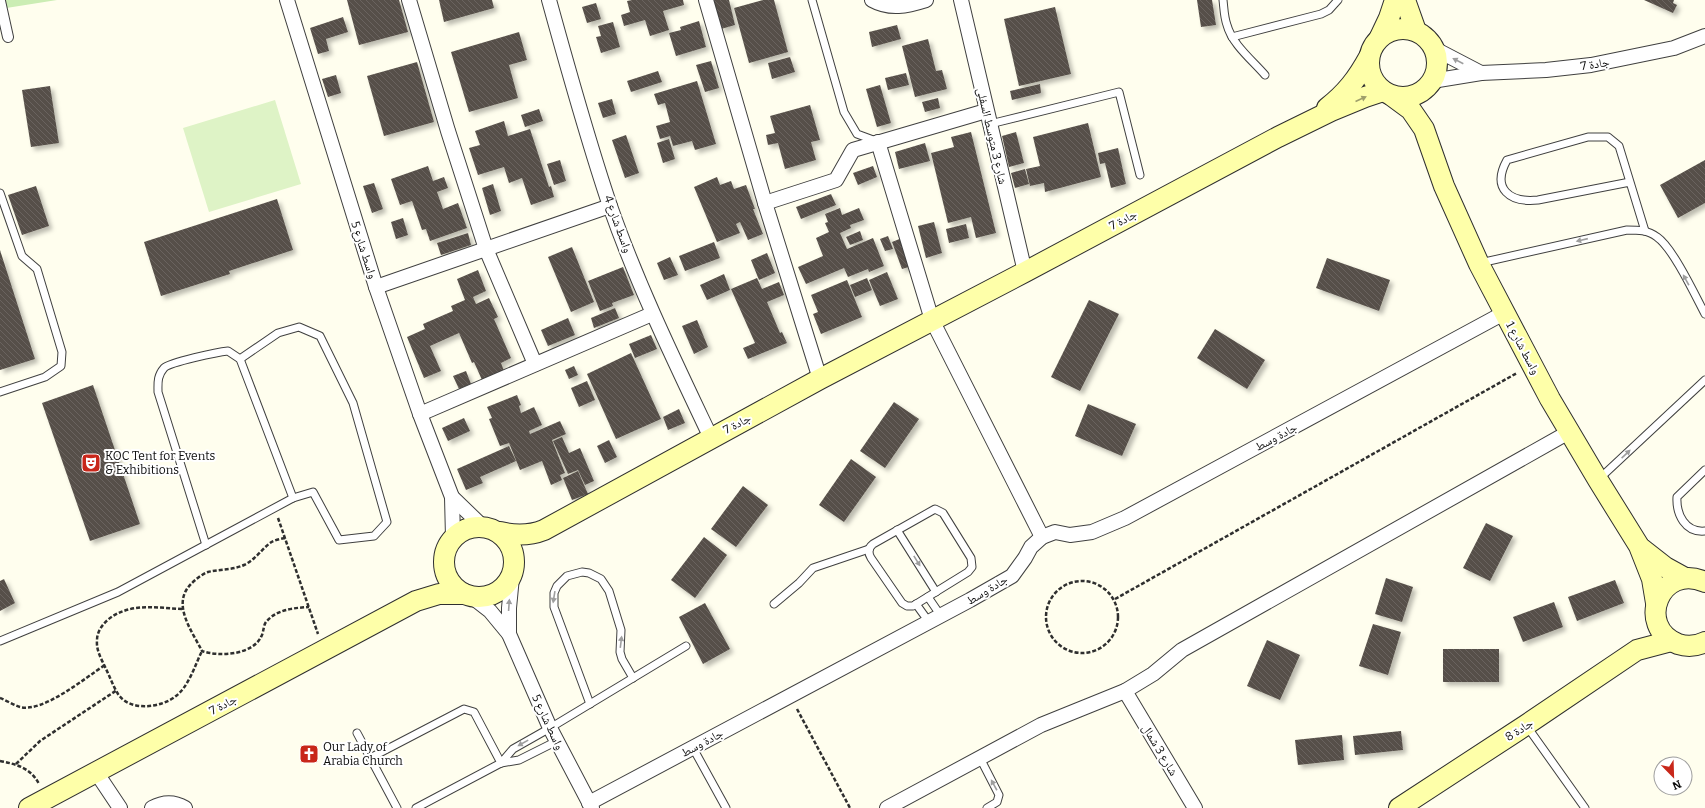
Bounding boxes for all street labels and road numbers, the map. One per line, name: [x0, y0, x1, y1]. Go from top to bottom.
street label: جادة 7: [1580, 55, 1611, 73]
street label: شارع 3 متوسط السفلى: [973, 86, 1010, 186]
street label: واسط شارع 4: [600, 193, 635, 255]
street label: جادة 7: [1107, 207, 1139, 233]
street label: واسط شارع 5: [347, 219, 380, 281]
street label: واسط شارع 1: [1502, 319, 1543, 377]
street label: جادة 7: [721, 411, 753, 437]
street label: جادة وسط: [1253, 420, 1300, 454]
street label: جادة وسط: [964, 572, 1011, 608]
street label: جادة 7: [207, 692, 239, 718]
street label: واسط شارع 5: [528, 692, 567, 752]
street label: جادة 8: [1503, 716, 1536, 744]
street label: شارع 3 شمال: [1138, 722, 1181, 779]
street label: جادة وسط: [679, 726, 726, 760]

